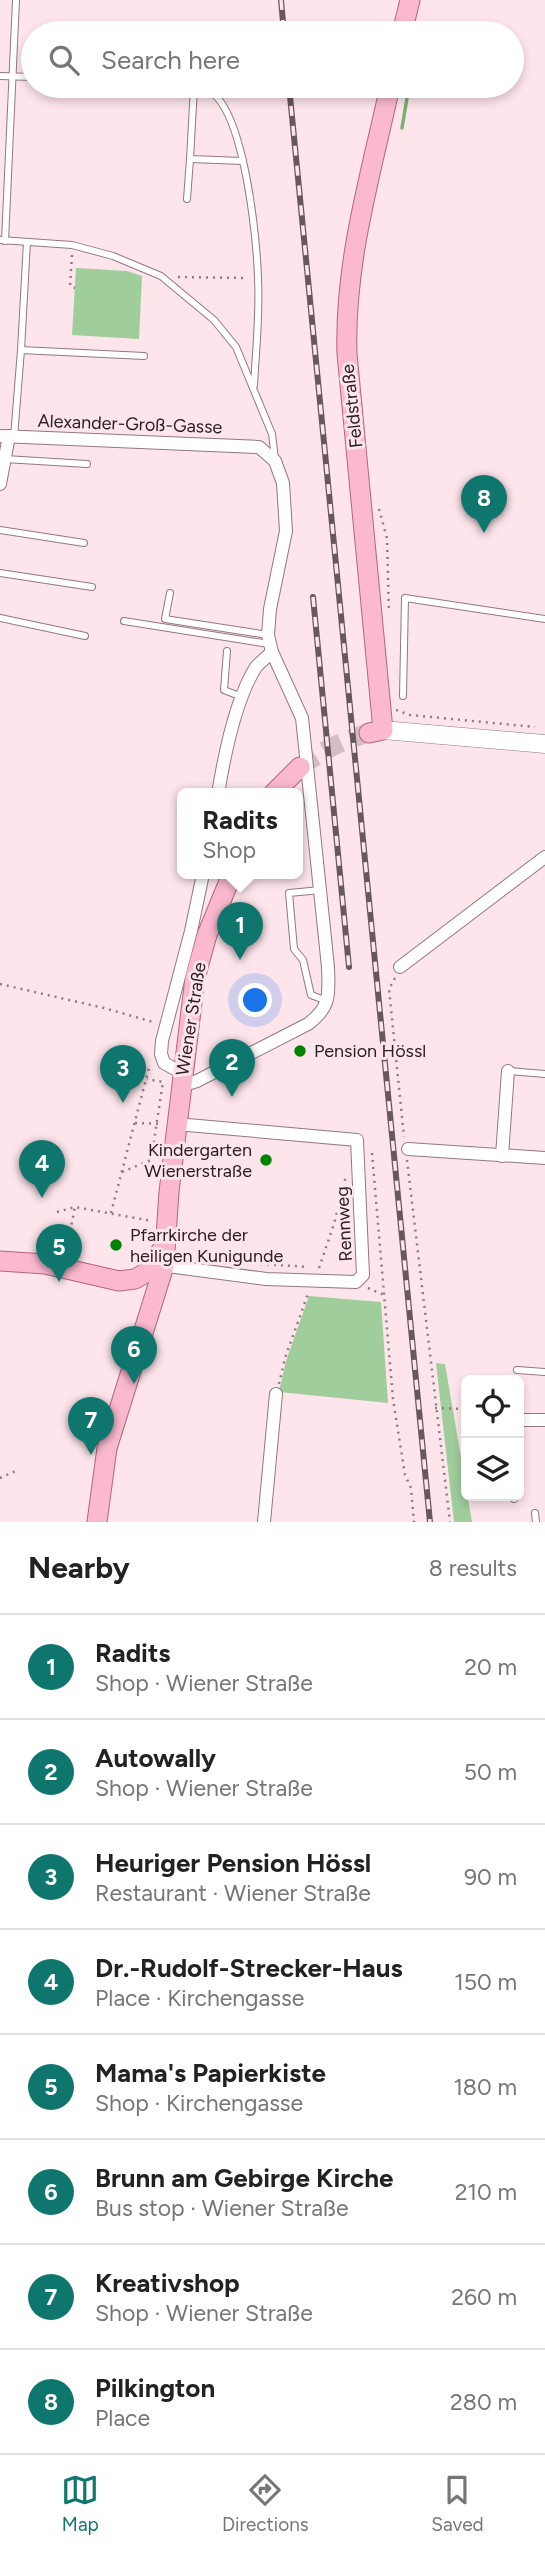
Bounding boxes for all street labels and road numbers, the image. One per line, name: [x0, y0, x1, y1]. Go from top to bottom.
street label: Feldstraße: [337, 363, 367, 449]
street label: Alexander-Groß-Gasse: [37, 410, 223, 438]
street label: Wiener Straße: [171, 960, 211, 1077]
street label: Rennweg: [331, 1186, 357, 1262]

